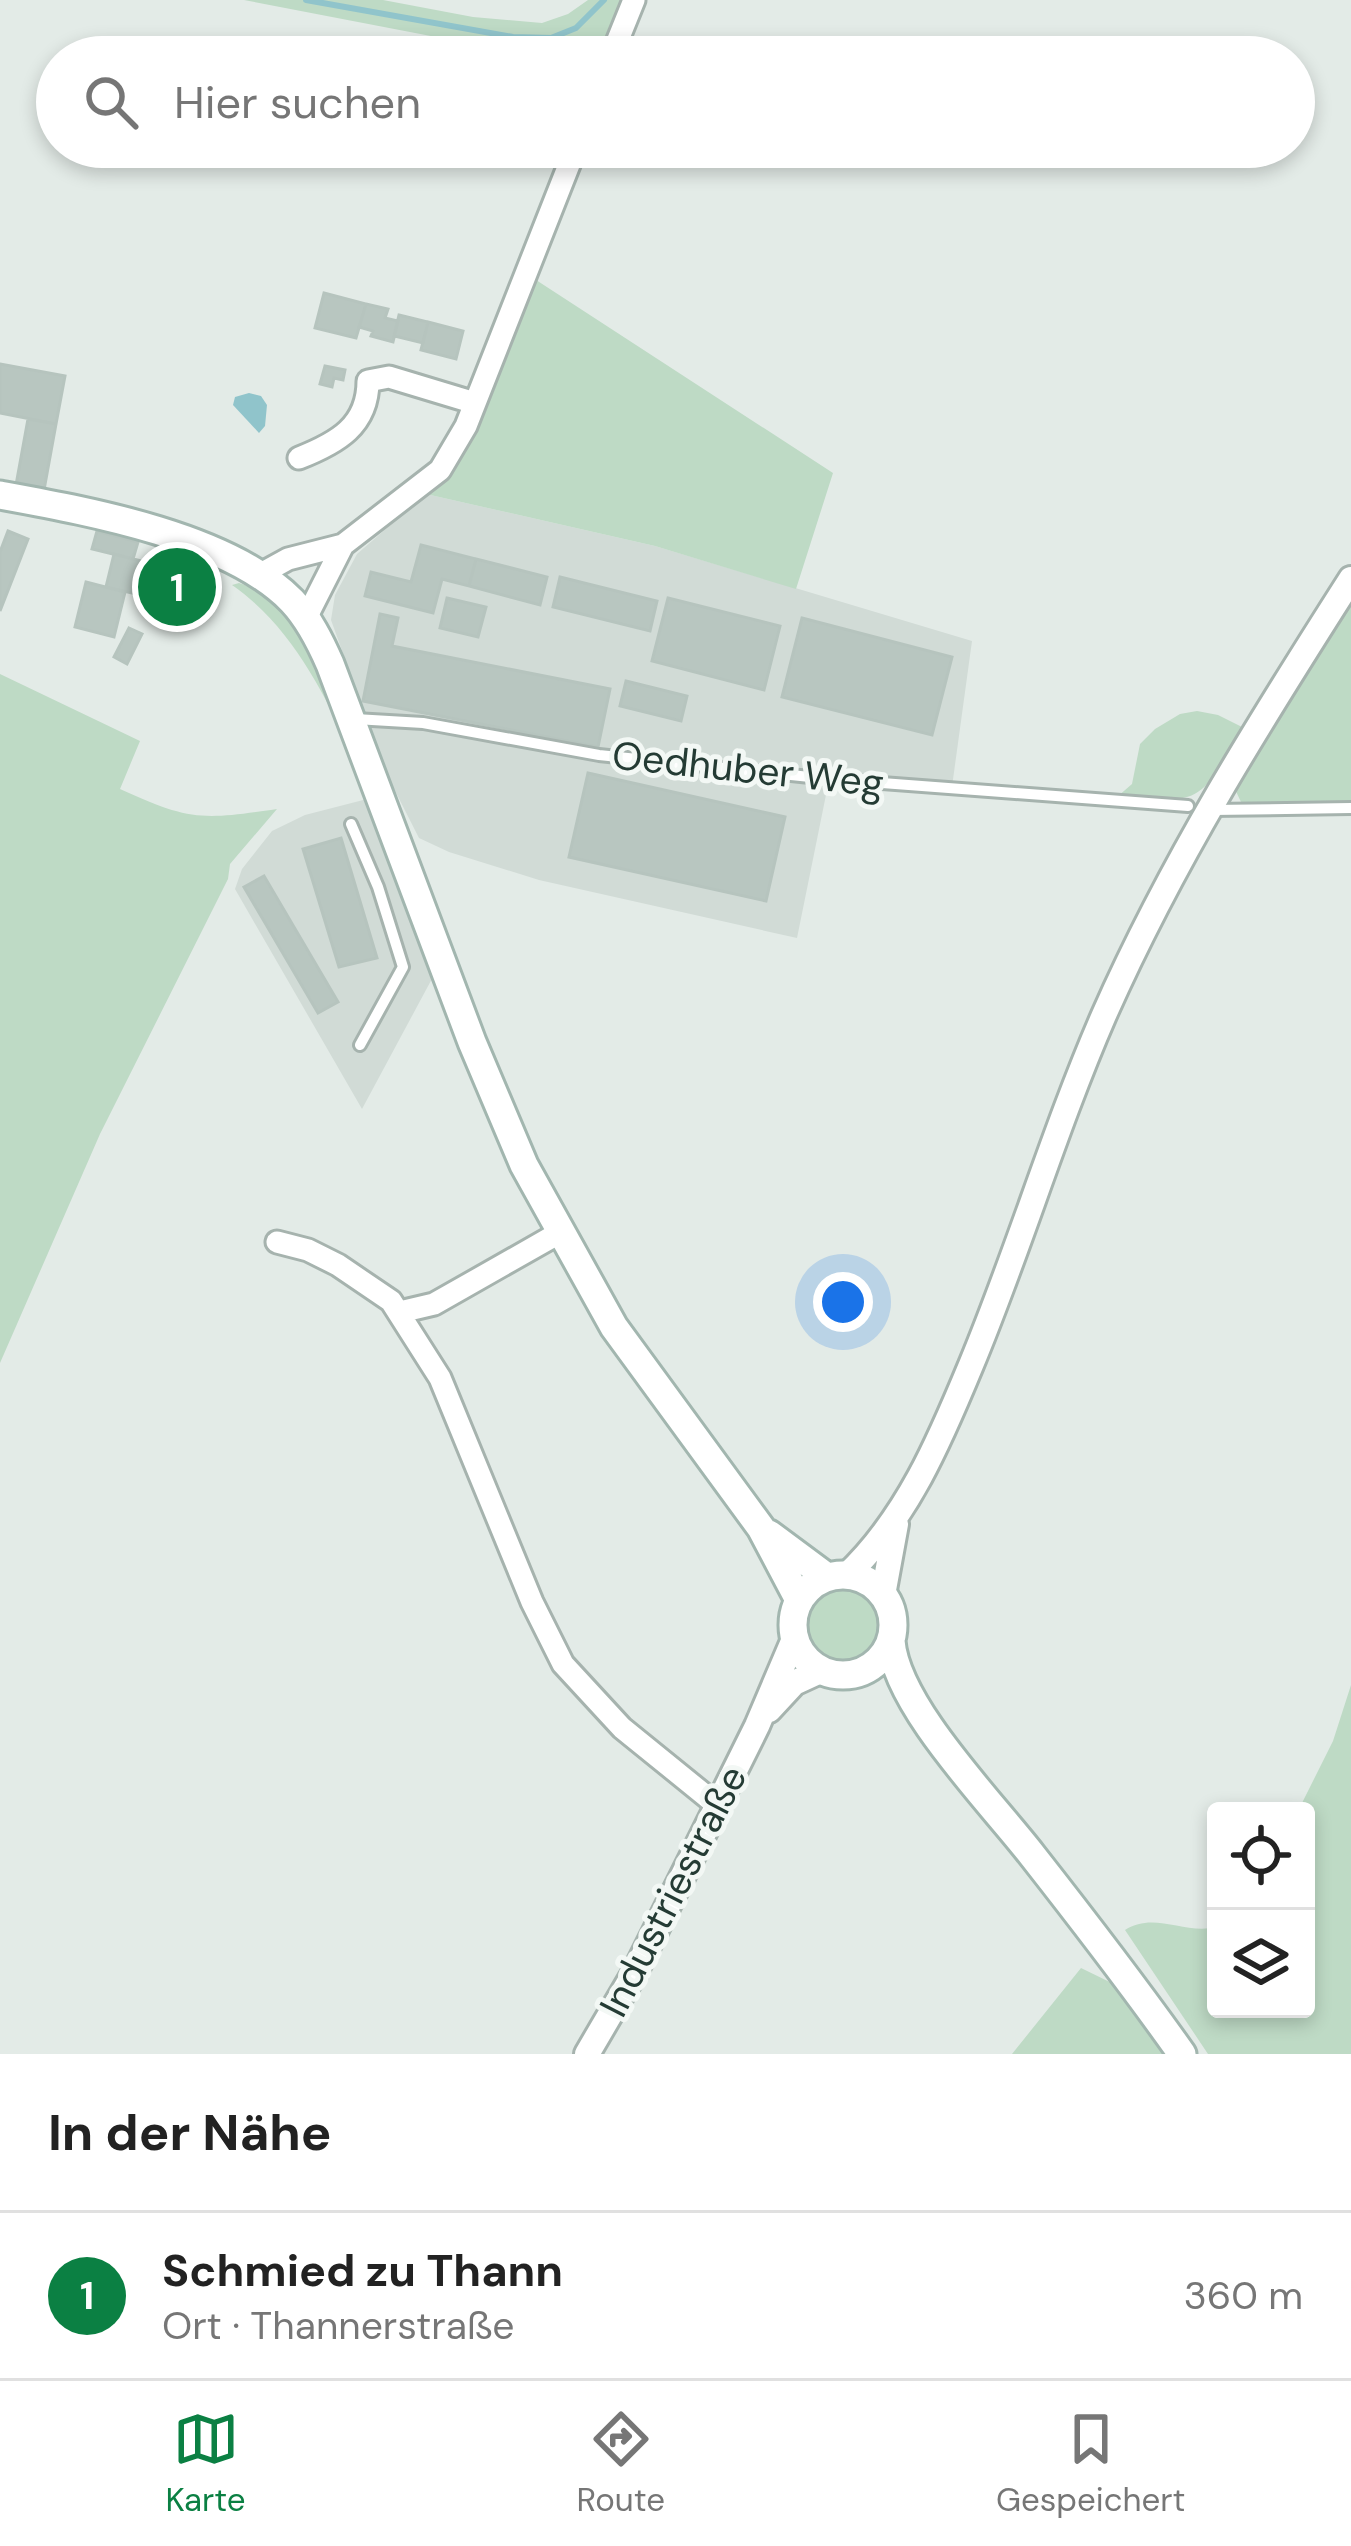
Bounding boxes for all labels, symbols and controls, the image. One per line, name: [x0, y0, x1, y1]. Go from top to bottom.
search box: [36, 36, 1315, 168]
icon: search: [78, 69, 144, 135]
text: Hier suchen: [174, 73, 421, 132]
pin: 1: [138, 542, 216, 632]
street label: Oedhuber Weg: [610, 729, 886, 809]
your location: [813, 1272, 873, 1332]
street label: Industriestraße: [588, 1757, 758, 2025]
map controls: [1207, 1802, 1315, 2018]
button: locate: [1207, 1802, 1315, 1910]
button: layers: [1207, 1910, 1315, 2018]
text: In der Nähe: [48, 2099, 332, 2166]
text: Schmied zu Thann: [162, 2241, 563, 2300]
text: 1: [80, 2270, 94, 2321]
text: 360 m: [1184, 2270, 1303, 2321]
text: Ort · Thannerstraße: [162, 2300, 514, 2351]
tab: Karte: [166, 2406, 245, 2521]
tab: Route: [577, 2406, 665, 2521]
tab: Gespeichert: [996, 2406, 1185, 2521]

